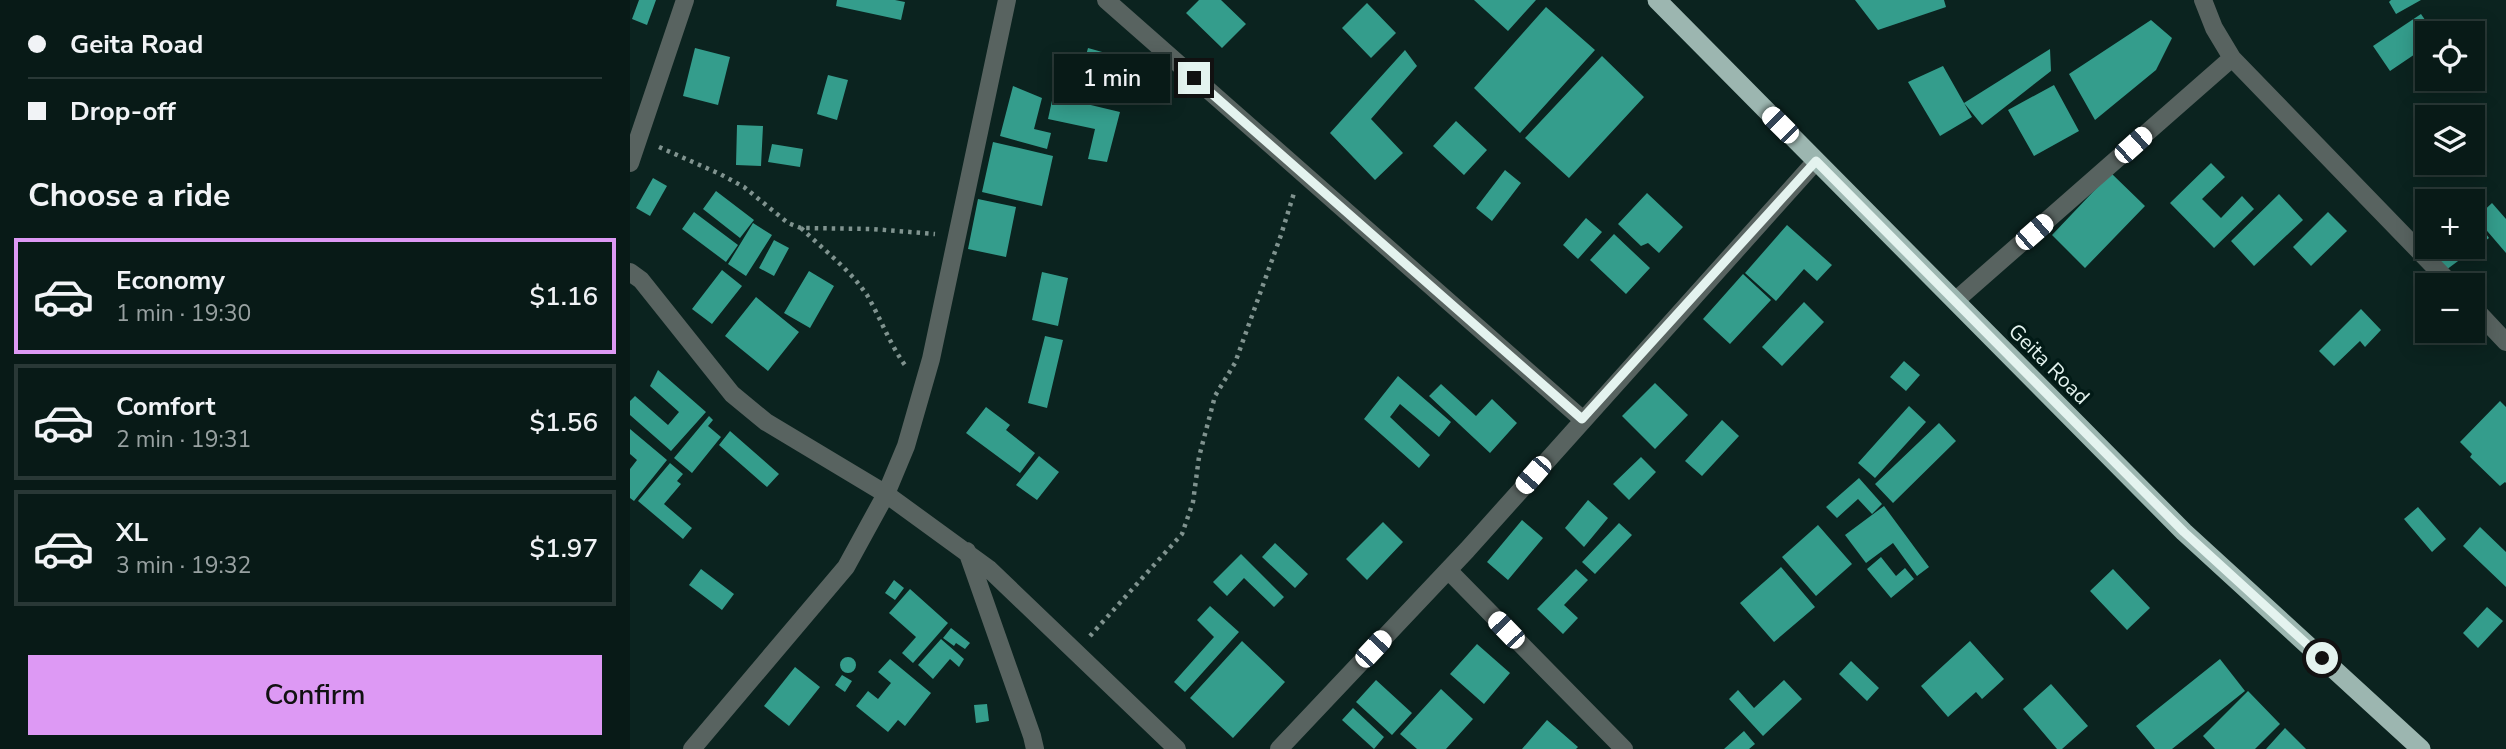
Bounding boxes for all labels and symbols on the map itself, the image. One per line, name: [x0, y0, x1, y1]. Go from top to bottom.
callout: 1 min: [1054, 54, 1170, 102]
route end: [1178, 62, 1210, 94]
car: [1758, 103, 1803, 147]
car: [2111, 123, 2156, 167]
car: [2012, 210, 2057, 254]
street label: Geita Road: [2002, 317, 2096, 411]
car: [1512, 452, 1555, 498]
car: [1484, 608, 1529, 652]
car: [1351, 626, 1396, 672]
route start: [2306, 642, 2338, 674]

